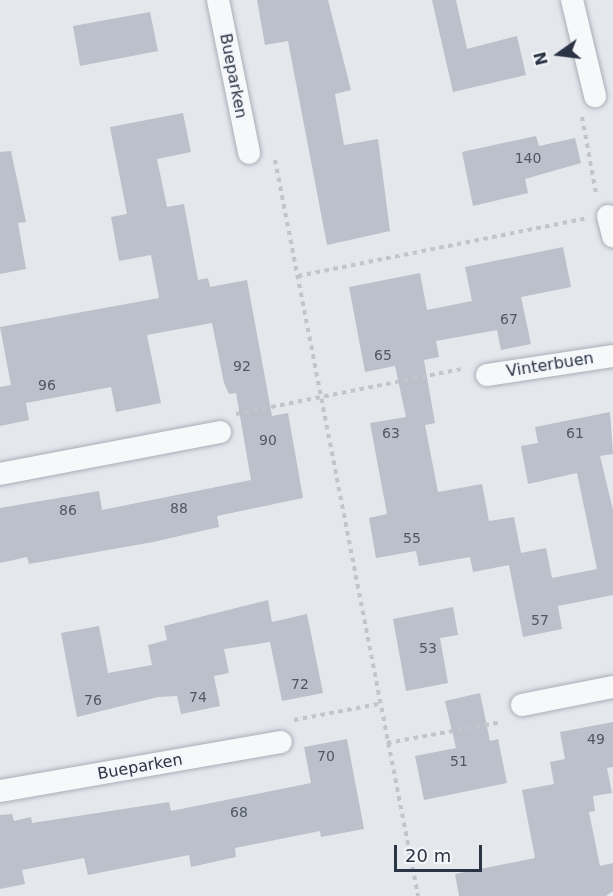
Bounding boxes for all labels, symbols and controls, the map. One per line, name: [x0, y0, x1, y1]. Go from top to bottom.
north arrow: [529, 24, 589, 84]
street label: Bueparken: [215, 32, 251, 120]
text: N: [530, 50, 552, 67]
house number: 140: [515, 150, 541, 166]
house number: 67: [500, 311, 518, 327]
house number: 65: [374, 347, 392, 363]
street label: Vinterbuen: [505, 349, 595, 381]
house number: 92: [233, 358, 251, 374]
house number: 96: [38, 377, 56, 393]
house number: 63: [382, 425, 400, 441]
house number: 61: [566, 425, 584, 441]
house number: 90: [259, 432, 277, 448]
house number: 88: [170, 500, 188, 516]
house number: 86: [59, 502, 77, 518]
house number: 55: [403, 530, 421, 546]
house number: 57: [531, 612, 549, 628]
house number: 53: [419, 640, 437, 656]
house number: 72: [291, 676, 309, 692]
house number: 74: [189, 689, 207, 705]
house number: 76: [84, 692, 102, 708]
house number: 49: [587, 731, 605, 747]
house number: 70: [317, 748, 335, 764]
street label: Bueparken: [96, 750, 184, 784]
house number: 51: [450, 753, 468, 769]
house number: 68: [230, 804, 248, 820]
scale bar: [397, 833, 486, 871]
text: 20 m: [405, 845, 451, 866]

